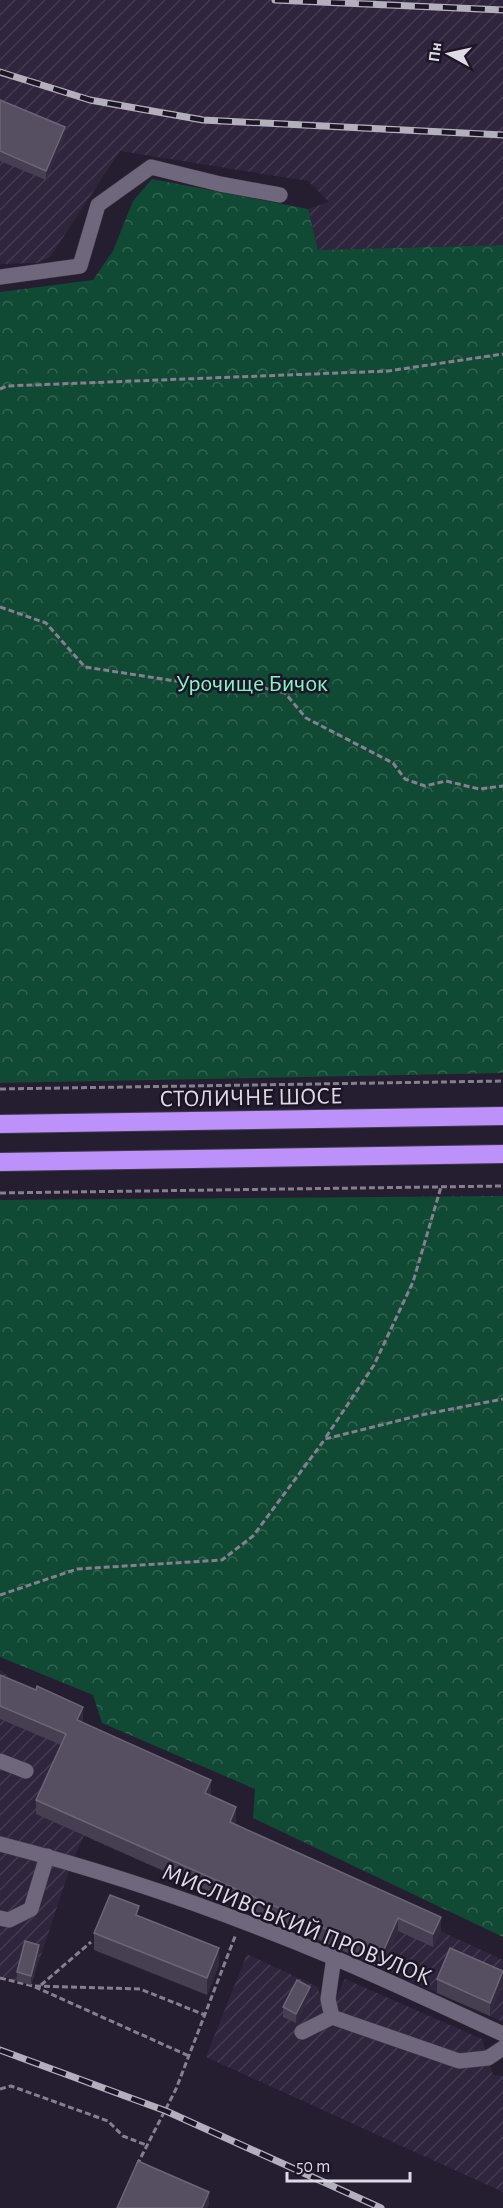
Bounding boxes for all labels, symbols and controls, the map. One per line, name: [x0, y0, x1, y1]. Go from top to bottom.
north arrow: [419, 24, 479, 84]
text: Пн: [426, 41, 444, 63]
park label: Урочище Бичок: [176, 672, 328, 696]
street label: СТОЛИЧНЕ ШОСЕ: [159, 1084, 343, 1112]
street label: МИСЛИВСЬКИЙ ПРОВУЛОК: [159, 1860, 435, 1990]
scale bar: [287, 2145, 410, 2183]
text: 50 m: [296, 2158, 330, 2176]

